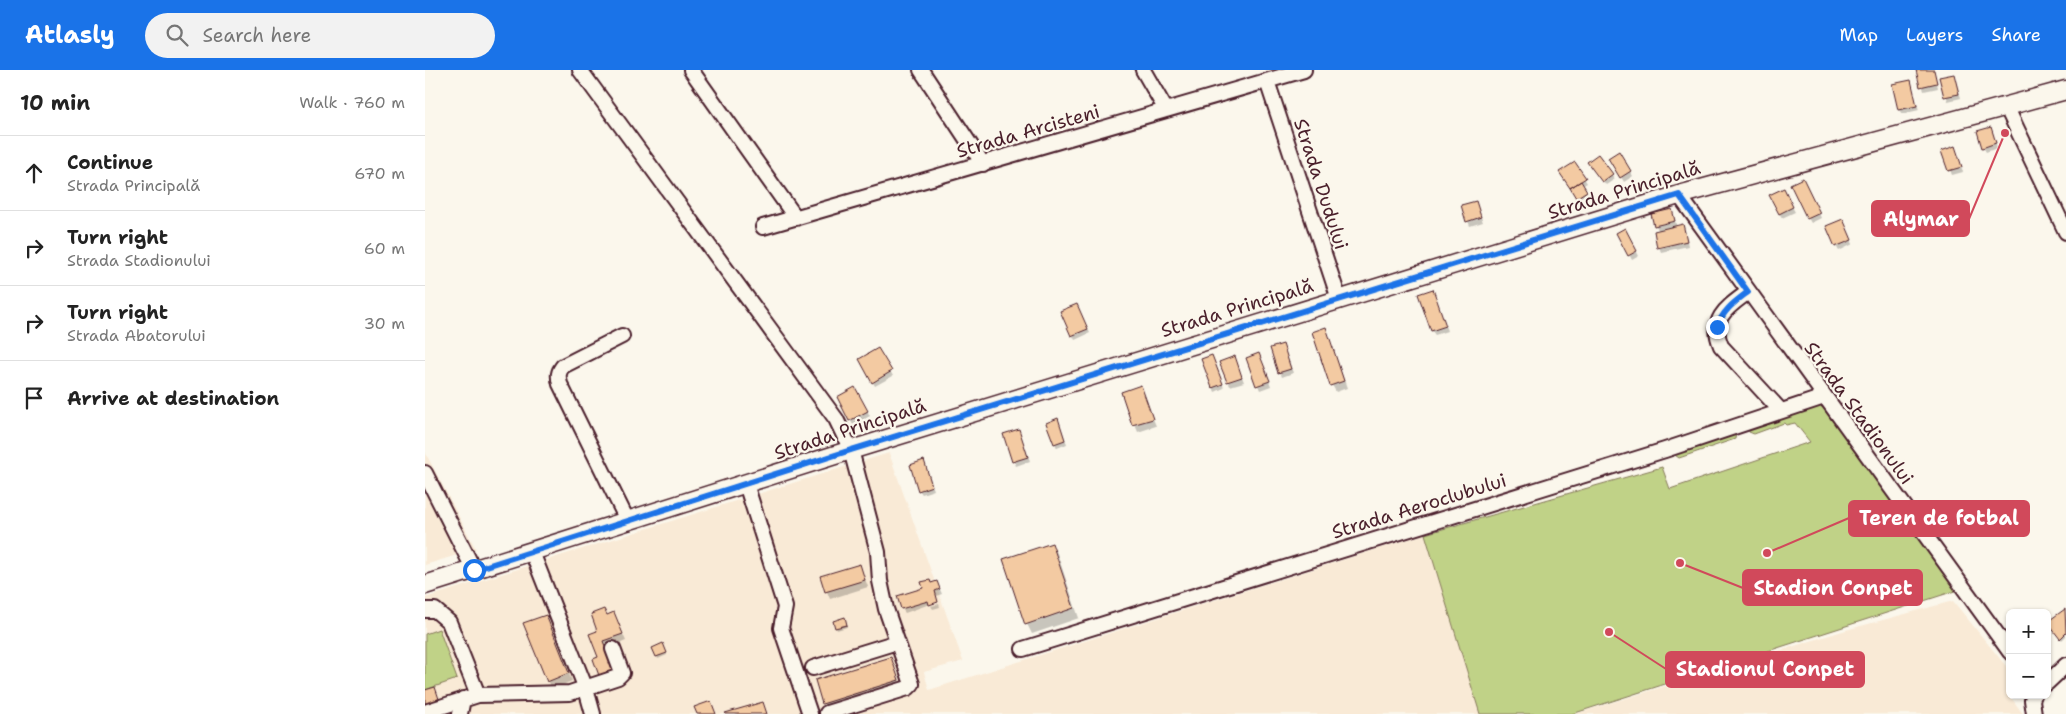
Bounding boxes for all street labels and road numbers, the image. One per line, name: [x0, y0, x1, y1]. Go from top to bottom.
street label: Strada Arcisteni: [953, 99, 1103, 163]
street label: Strada Dudului: [1288, 115, 1354, 253]
street label: Strada Principală: [1545, 155, 1703, 225]
street label: Strada Principală: [1158, 273, 1316, 343]
street label: Strada Stadionului: [1799, 337, 1919, 489]
street label: Strada Principală: [771, 393, 929, 465]
street label: Strada Aeroclubului: [1329, 468, 1509, 544]

